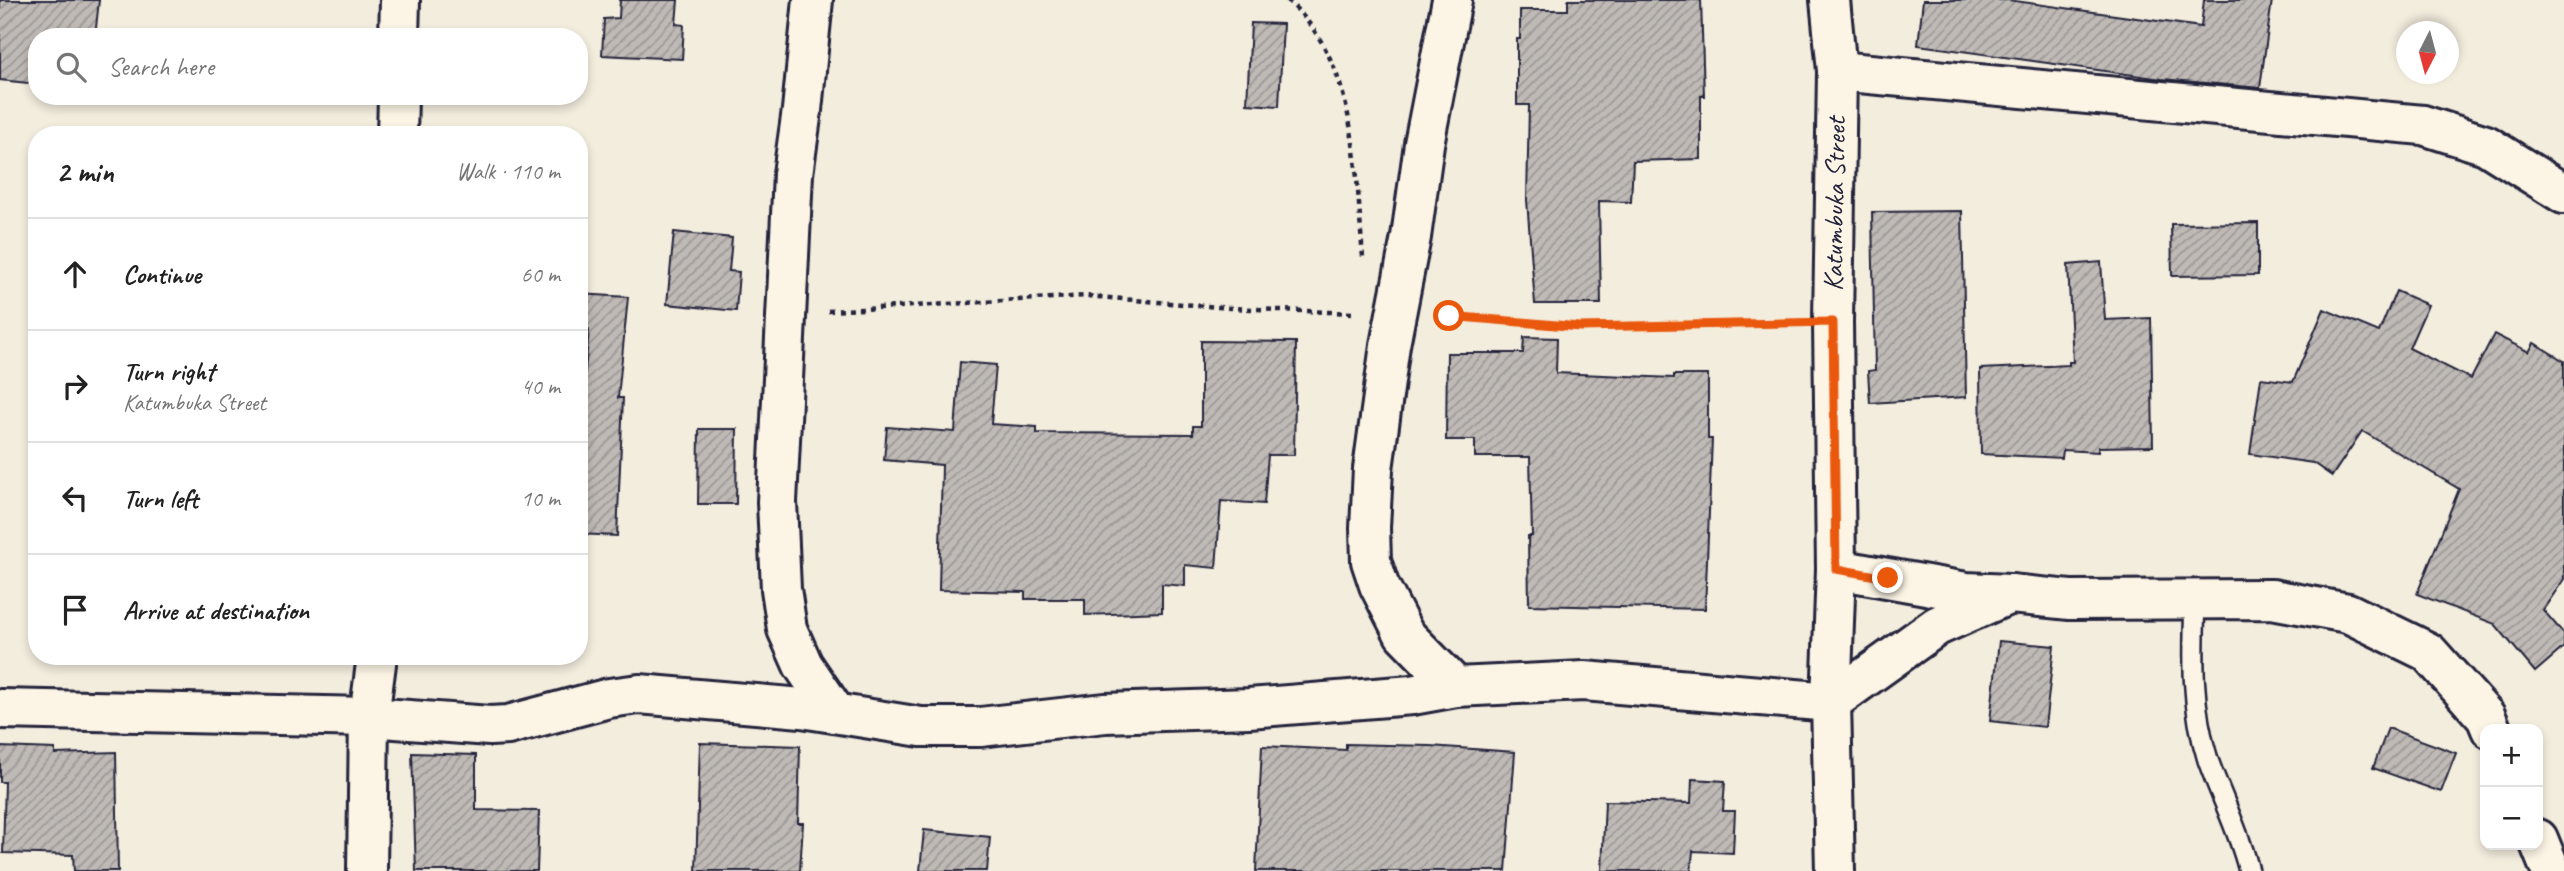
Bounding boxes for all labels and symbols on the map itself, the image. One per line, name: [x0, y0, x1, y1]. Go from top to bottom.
north arrow: [2396, 21, 2459, 84]
street label: Katumbuka Street: [1815, 114, 1853, 291]
route start: [1433, 300, 1464, 331]
route end: [1872, 562, 1903, 593]

